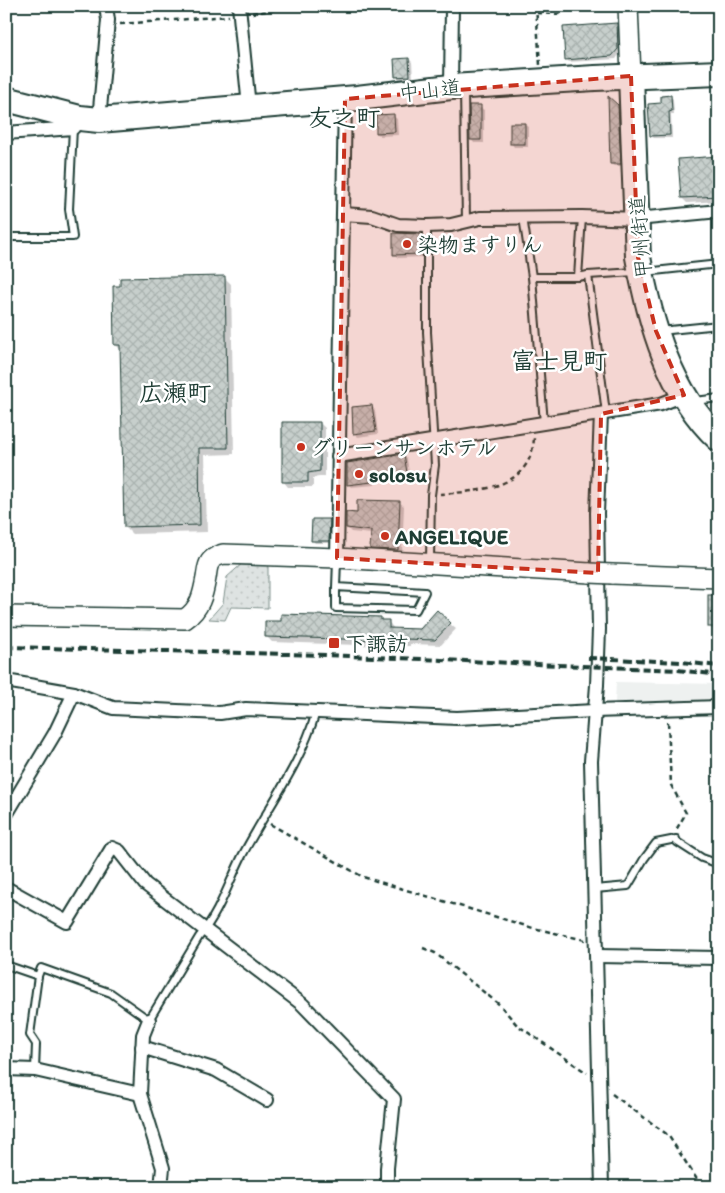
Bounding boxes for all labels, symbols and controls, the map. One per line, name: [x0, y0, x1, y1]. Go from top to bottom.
street label: 中山道: [397, 74, 463, 106]
district label: 友之町: [308, 103, 380, 132]
street label: 甲州街道: [624, 194, 656, 280]
place label: 染物ますりん: [417, 232, 543, 257]
marker: 染物ますりん: [401, 238, 413, 250]
district label: 富士見町: [511, 346, 607, 375]
district label: 広瀬町: [139, 378, 211, 407]
place label: グリーンサンホテル: [311, 435, 497, 460]
marker: グリーンサンホテル: [295, 441, 307, 453]
place label: solosu: [369, 462, 427, 487]
marker: solosu: [353, 468, 365, 480]
place label: ANGELIQUE: [394, 524, 508, 549]
marker: ANGELIQUE: [379, 530, 391, 542]
place label: 下諏訪: [345, 631, 408, 656]
marker: 下諏訪: [327, 636, 341, 650]

